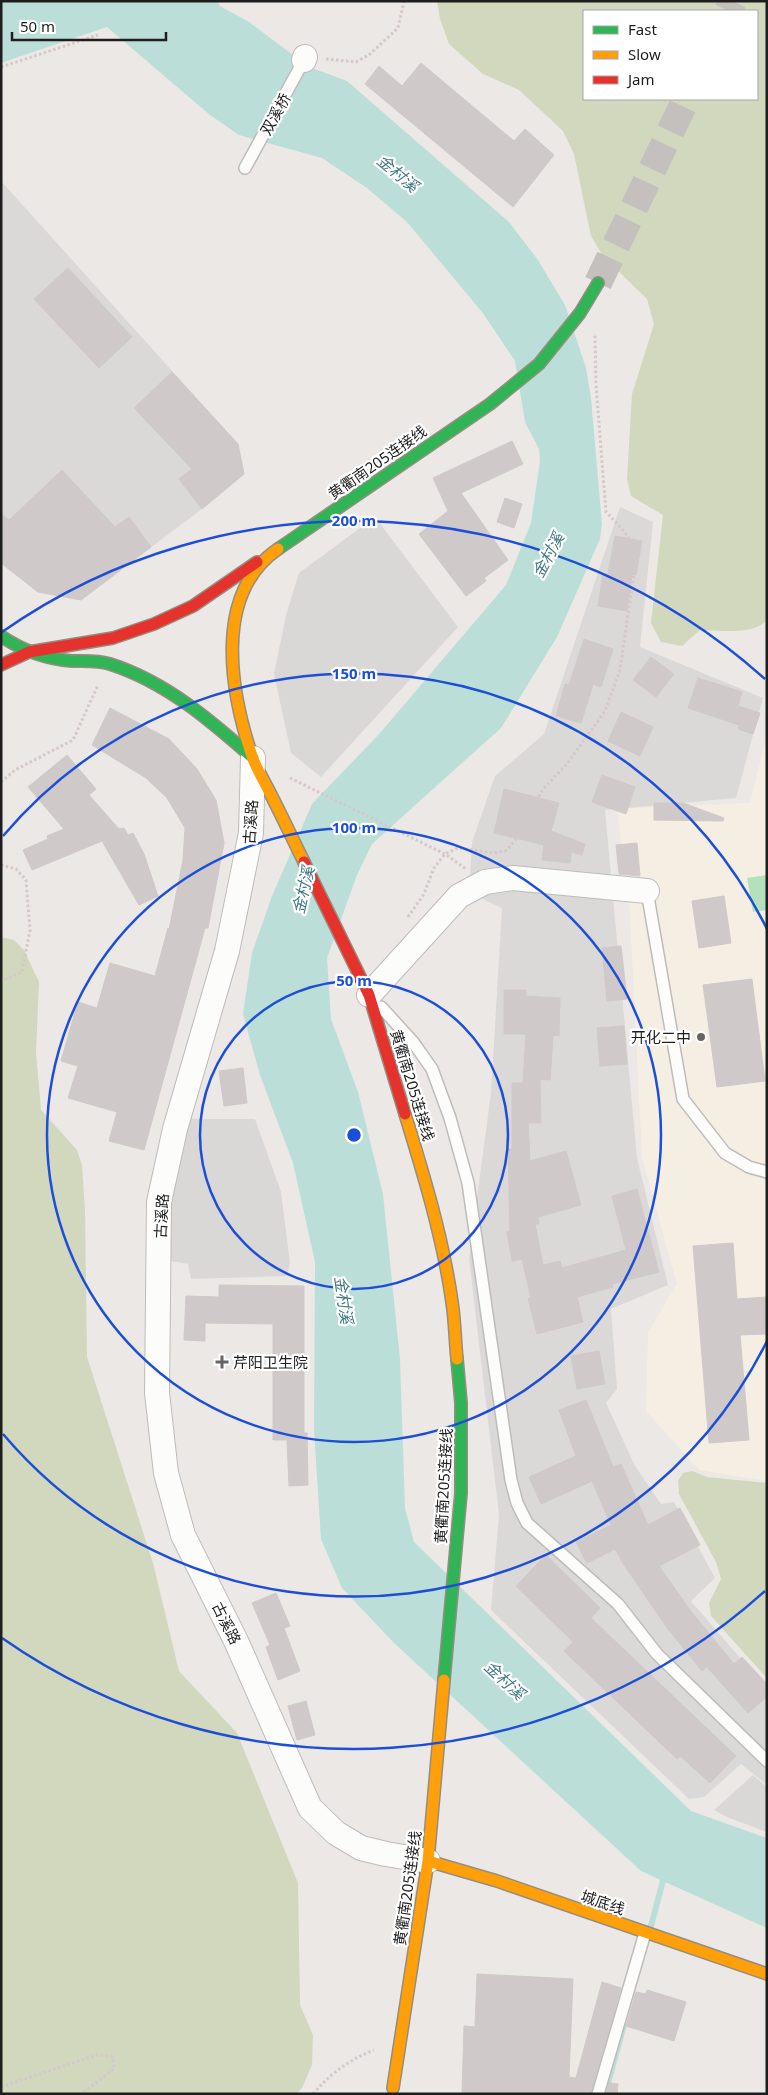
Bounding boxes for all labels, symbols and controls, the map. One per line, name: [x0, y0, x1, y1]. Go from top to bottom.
scale bar: [12, 10, 166, 42]
legend: [583, 10, 758, 100]
text: 50 m: [20, 16, 55, 36]
text: Fast: [628, 19, 657, 39]
text: Slow: [628, 44, 661, 64]
text: Jam: [626, 69, 655, 89]
street label: 双溪桥: [255, 89, 295, 139]
water label: 金村溪: [373, 149, 425, 198]
street label: 黄衢南205连接线: [324, 421, 430, 503]
text: 200 m: [332, 510, 376, 530]
water label: 金村溪: [527, 527, 570, 581]
text: 150 m: [332, 663, 376, 683]
street label: 古溪路: [238, 799, 262, 845]
text: 100 m: [332, 817, 376, 837]
water label: 金村溪: [287, 862, 320, 916]
text: 50 m: [336, 970, 372, 990]
street label: 黄衢南205连接线: [387, 1027, 439, 1143]
place label: 开化二中: [631, 1027, 691, 1047]
marker: 开化二中: [695, 1031, 707, 1043]
centre of rings: [345, 1126, 363, 1144]
street label: 古溪路: [150, 1193, 172, 1239]
water label: 金村溪: [330, 1275, 359, 1327]
place label: 芹阳卫生院: [233, 1352, 308, 1372]
marker: 芹阳卫生院: [215, 1355, 229, 1369]
street label: 黄衢南205连接线: [430, 1428, 456, 1544]
street label: 古溪路: [208, 1598, 246, 1648]
water label: 金村溪: [480, 1656, 532, 1706]
street label: 黄衢南205连接线: [389, 1829, 425, 1947]
street label: 城底线: [578, 1885, 628, 1919]

